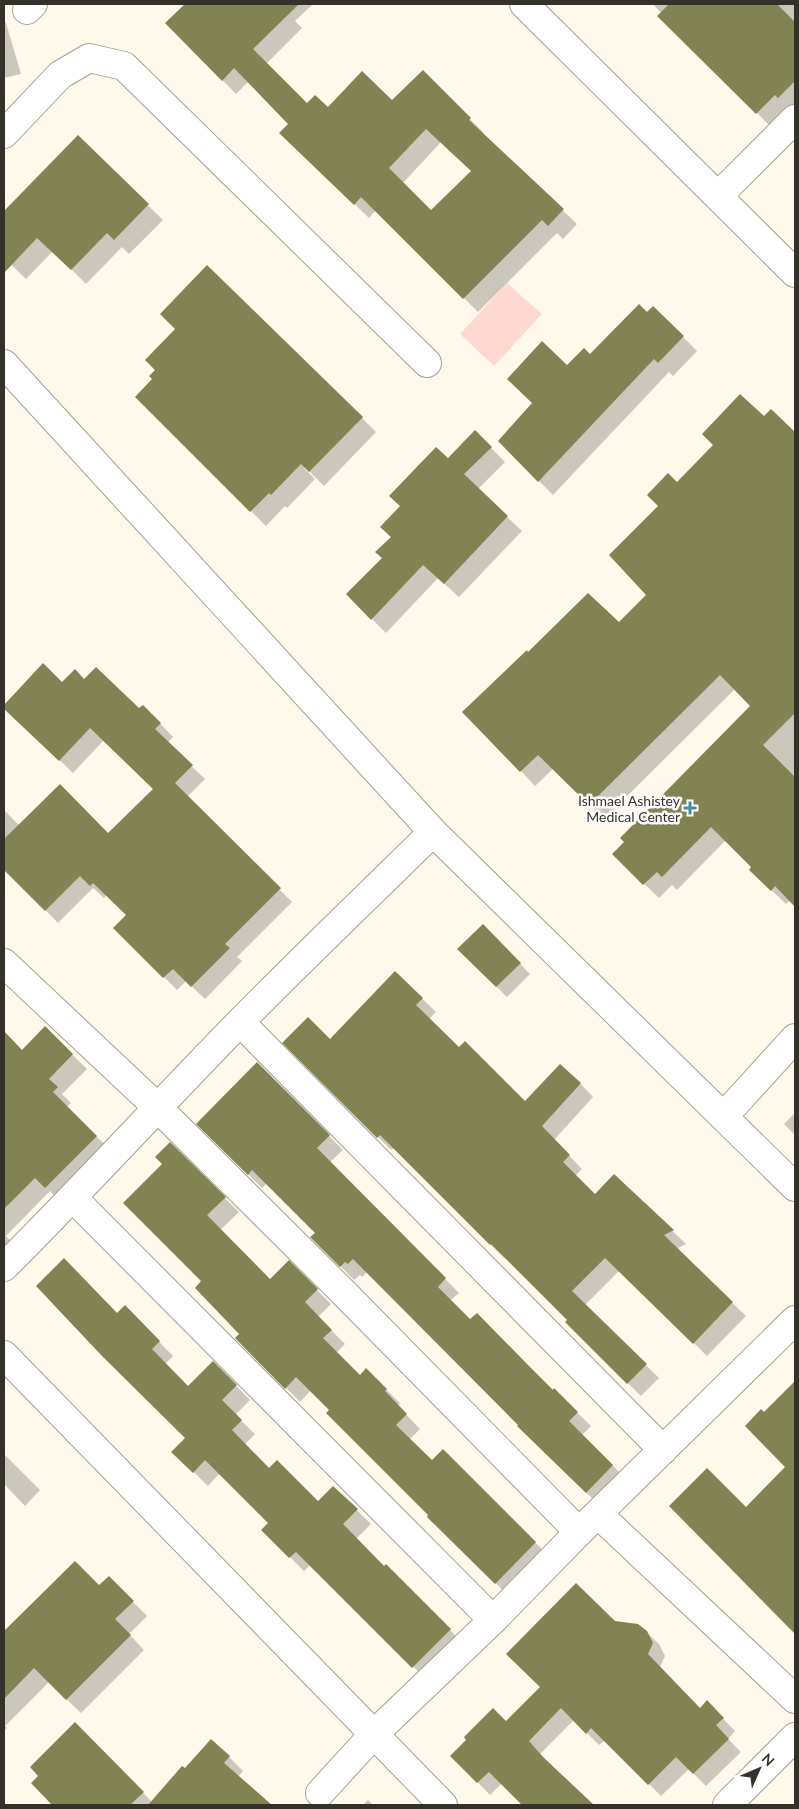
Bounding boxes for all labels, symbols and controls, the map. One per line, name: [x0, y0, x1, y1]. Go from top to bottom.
place label: Ishmael Ashistey Medical Center: [578, 792, 681, 825]
marker: Ishmael Ashistey Medical Center: [684, 802, 696, 814]
north arrow: [734, 1744, 784, 1794]
text: N: [759, 1750, 778, 1769]

